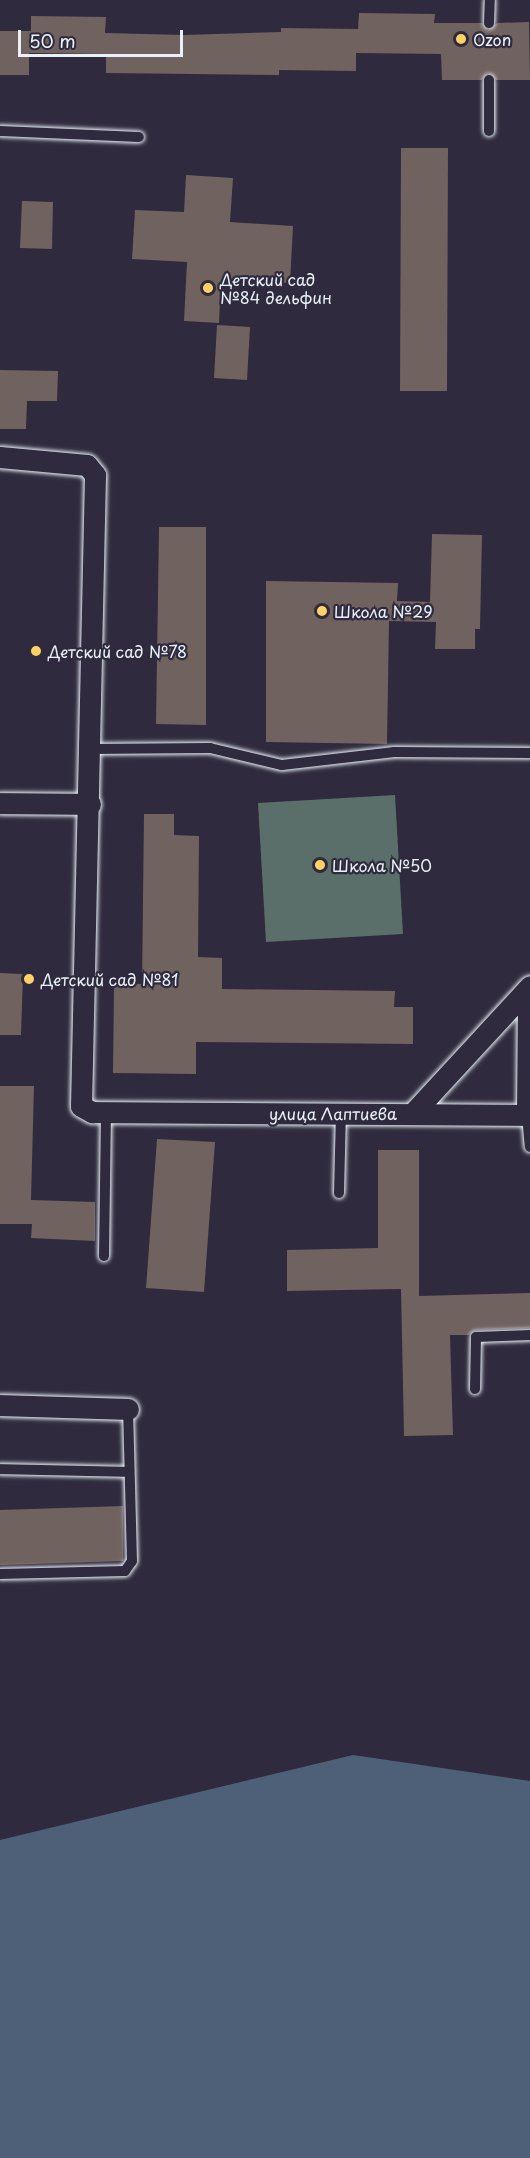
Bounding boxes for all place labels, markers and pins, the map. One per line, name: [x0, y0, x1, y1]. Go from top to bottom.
place label: Ozon: [473, 29, 511, 49]
marker: Ozon: [454, 32, 468, 46]
place label: Детский сад №84 дельфин: [220, 269, 332, 307]
marker: Детский сад №84 дельфин: [201, 281, 215, 295]
place label: Школа №29: [334, 601, 433, 621]
marker: Школа №29: [315, 604, 329, 618]
place label: Детский сад №78: [48, 641, 188, 661]
marker: Детский сад №78: [29, 644, 43, 658]
place label: Школа №50: [332, 855, 433, 875]
marker: Школа №50: [313, 858, 327, 872]
place label: Детский сад №81: [41, 969, 180, 989]
marker: Детский сад №81: [22, 972, 36, 986]

